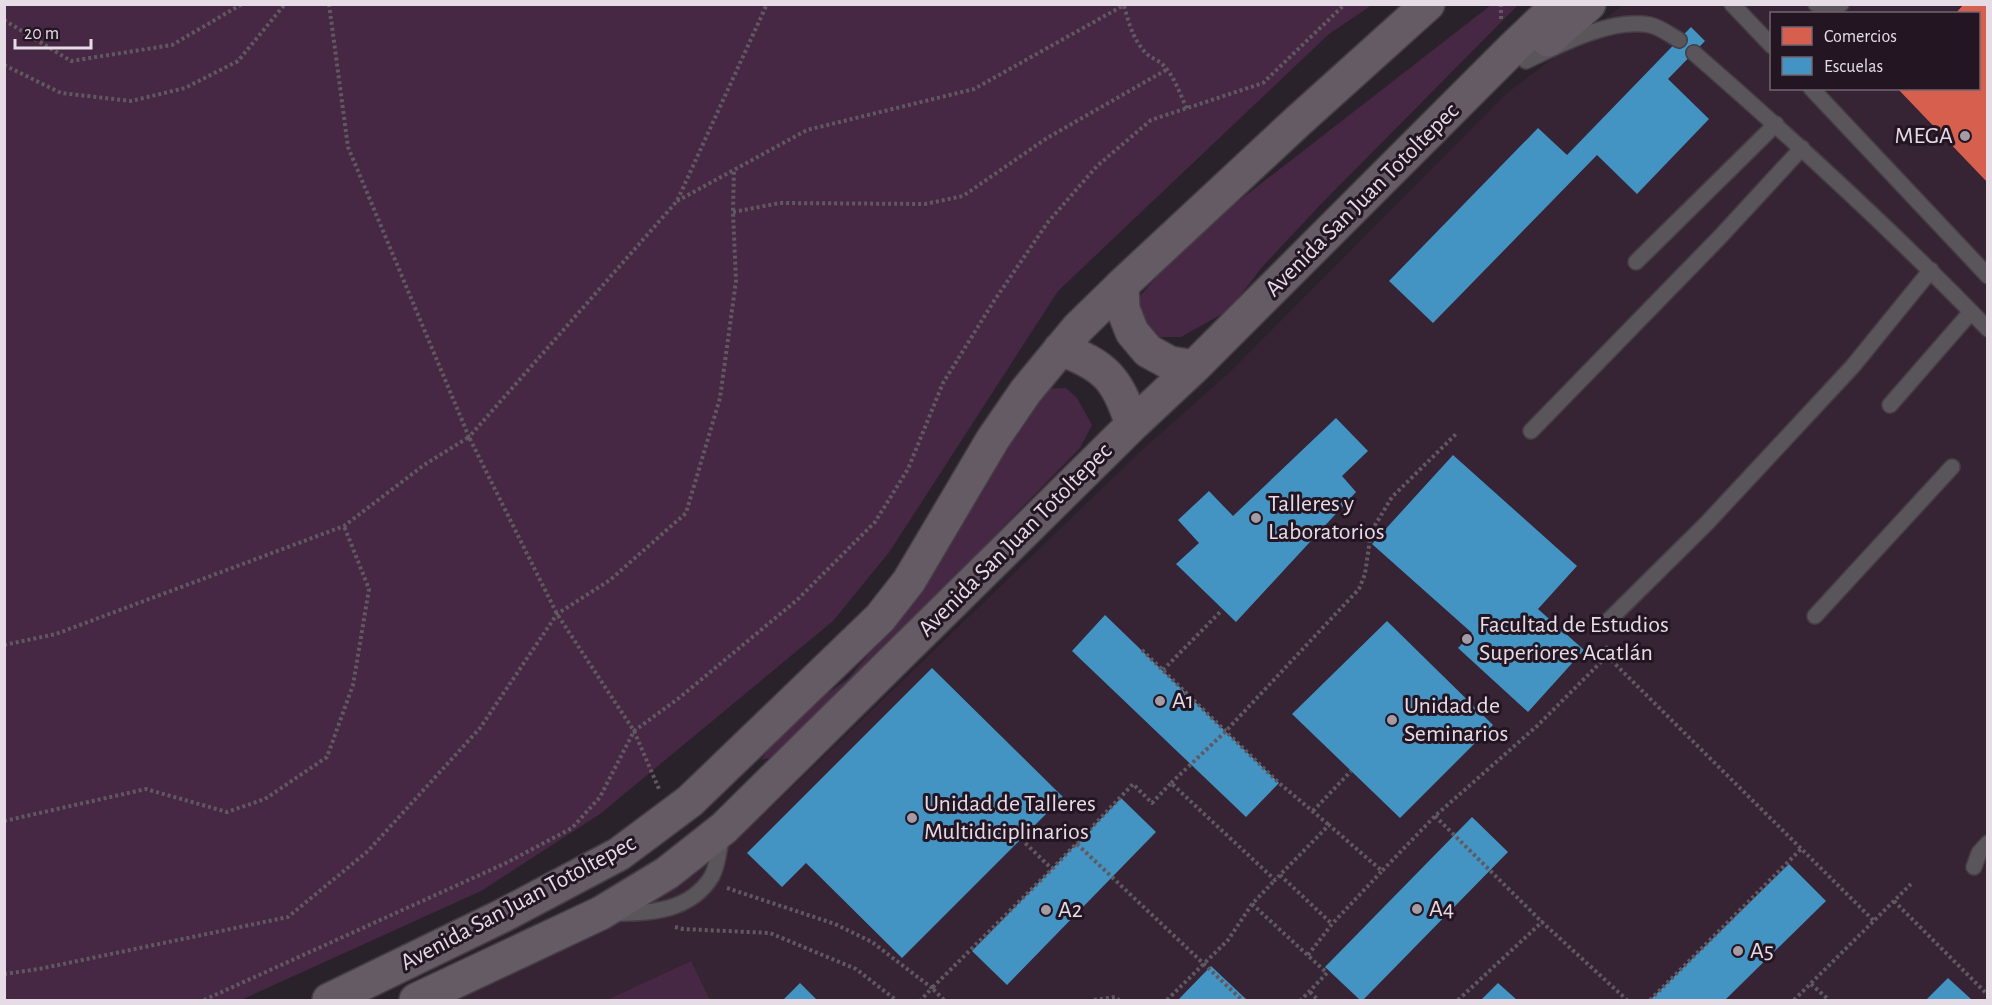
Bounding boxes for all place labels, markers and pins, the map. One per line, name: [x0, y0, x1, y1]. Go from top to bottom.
place label: MEGA: [1895, 124, 1953, 148]
marker: MEGA: [1958, 129, 1972, 143]
place label: Talleres y Laboratorios: [1268, 492, 1385, 544]
marker: Talleres y Laboratorios: [1249, 511, 1263, 525]
place label: Facultad de Estudios Superiores Acatlán: [1479, 613, 1669, 665]
marker: Facultad de Estudios Superiores Acatlán: [1460, 632, 1474, 646]
place label: A1: [1172, 689, 1194, 713]
marker: A1: [1153, 694, 1167, 708]
place label: Unidad de Seminarios: [1404, 694, 1508, 746]
marker: Unidad de Seminarios: [1385, 713, 1399, 727]
place label: Unidad de Talleres Multidiciplinarios: [924, 792, 1096, 844]
marker: Unidad de Talleres Multidiciplinarios: [905, 811, 919, 825]
place label: A4: [1429, 897, 1454, 921]
place label: A2: [1058, 898, 1083, 922]
marker: A4: [1410, 902, 1424, 916]
marker: A2: [1039, 903, 1053, 917]
place label: A5: [1750, 939, 1774, 963]
marker: A5: [1731, 944, 1745, 958]

